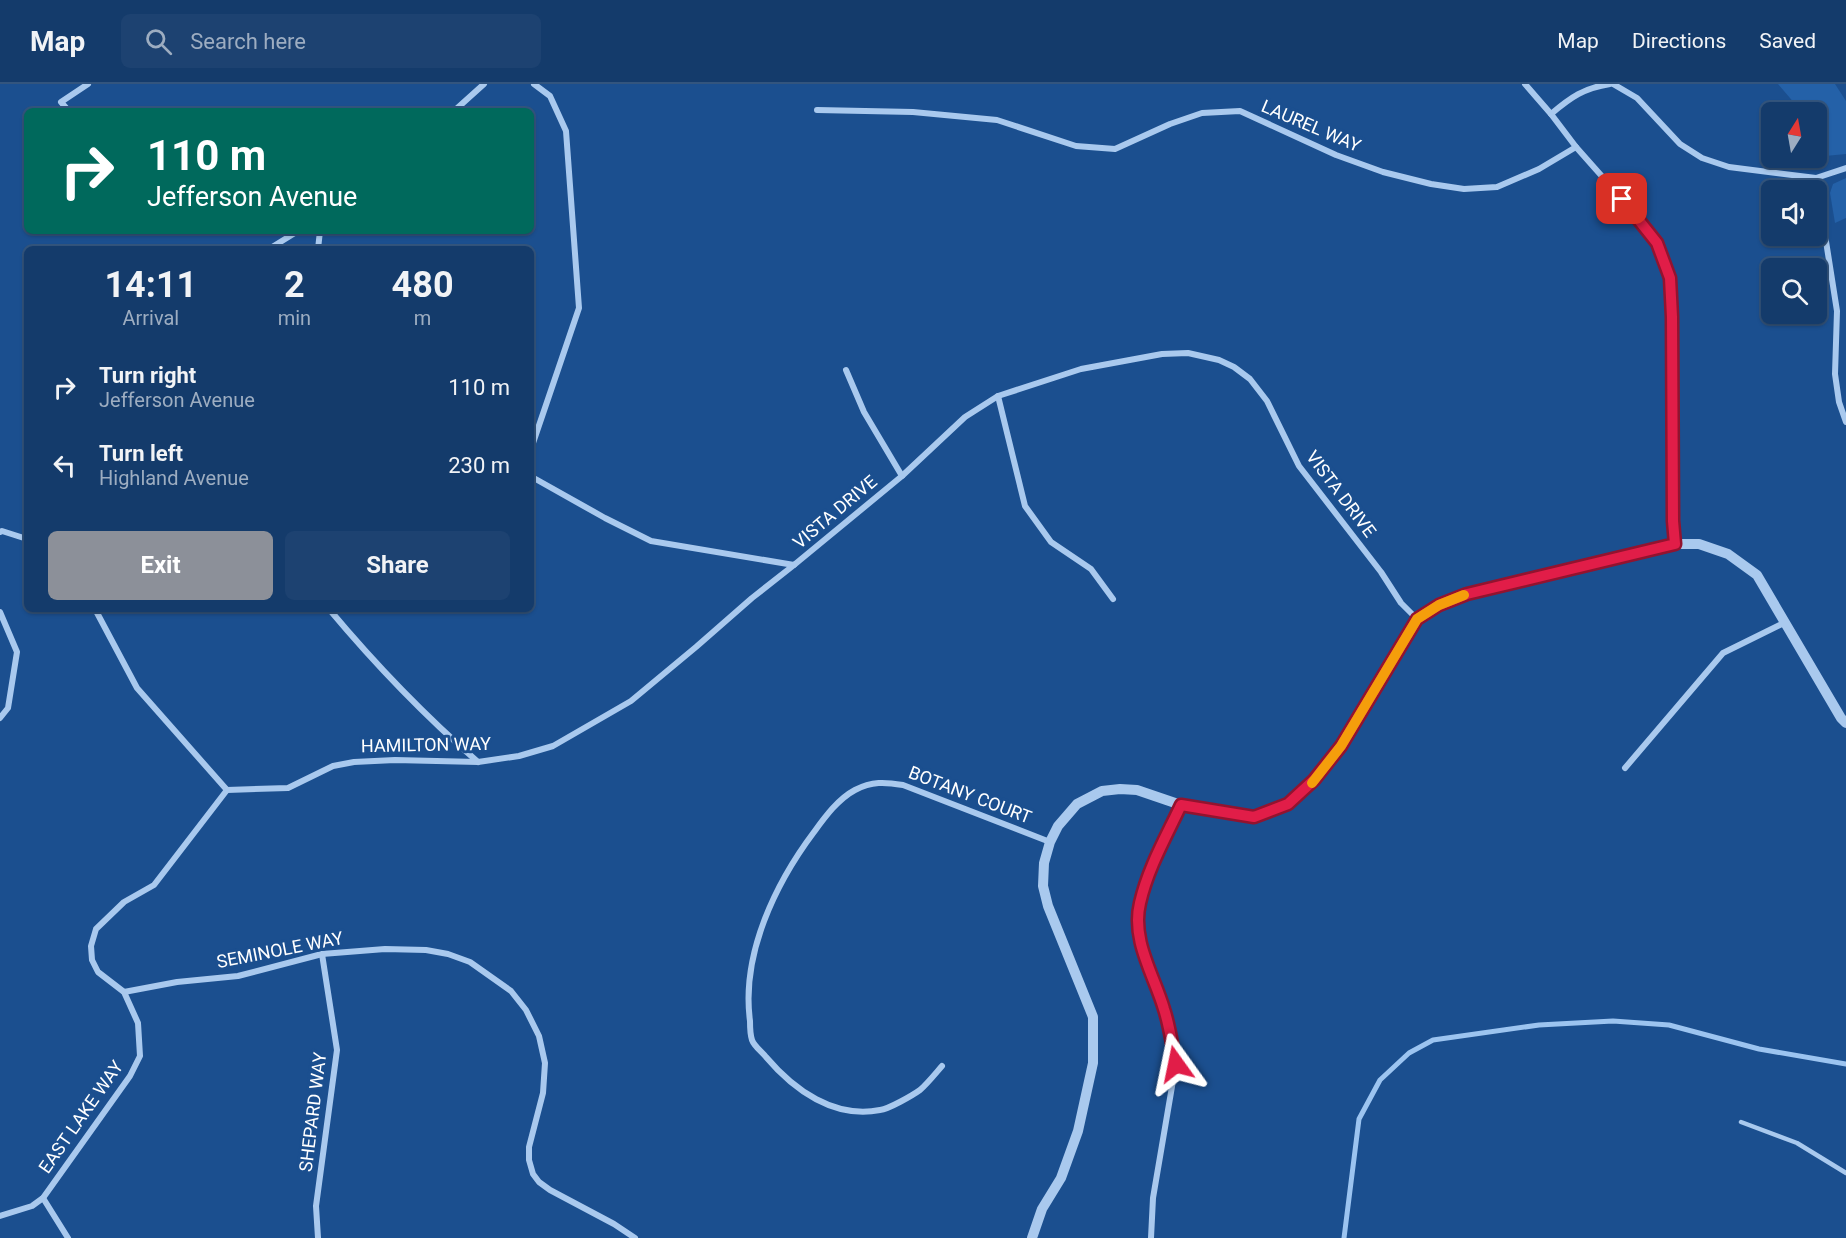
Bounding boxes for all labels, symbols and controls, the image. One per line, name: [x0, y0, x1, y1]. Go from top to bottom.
search box: [121, 14, 541, 68]
text: Map: [30, 25, 85, 58]
icon: search: [142, 25, 175, 58]
text: Search here: [190, 29, 306, 54]
text: Map: [1557, 29, 1599, 53]
text: Directions: [1632, 29, 1726, 53]
text: Saved: [1759, 29, 1816, 53]
street label: LAUREL WAY: [1258, 95, 1364, 156]
north arrow: [1761, 102, 1827, 168]
map controls: [1761, 102, 1827, 324]
text: 110 m: [147, 131, 266, 180]
icon: right: [48, 132, 126, 210]
pin: [1596, 173, 1647, 224]
button: sound: [1761, 180, 1827, 246]
text: Jefferson Avenue: [147, 181, 357, 213]
icon: arrive: [1605, 182, 1638, 215]
button: search: [1761, 258, 1827, 324]
text: 14:11: [104, 264, 197, 306]
text: 2: [284, 264, 305, 306]
text: 480: [392, 264, 454, 306]
text: Arrival: [122, 306, 179, 330]
text: min: [278, 306, 311, 330]
text: m: [414, 306, 431, 330]
text: Turn right: [99, 363, 196, 388]
icon: right: [48, 371, 81, 404]
text: 110 m: [448, 375, 510, 400]
text: Jefferson Avenue: [99, 388, 255, 412]
text: Turn left: [99, 441, 183, 466]
street label: VISTA DRIVE: [1302, 446, 1381, 541]
icon: left: [48, 449, 81, 482]
text: 230 m: [448, 453, 510, 478]
text: Highland Avenue: [99, 466, 249, 490]
street label: VISTA DRIVE: [789, 471, 881, 553]
button: Exit: [48, 531, 273, 600]
button: Share: [285, 531, 510, 600]
street label: HAMILTON WAY: [361, 733, 491, 756]
street label: BOTANY COURT: [906, 761, 1035, 828]
street label: SEMINOLE WAY: [215, 927, 345, 972]
position arrow: [1144, 1032, 1208, 1096]
street label: SHEPARD WAY: [295, 1051, 330, 1173]
street label: EAST LAKE WAY: [34, 1056, 127, 1177]

